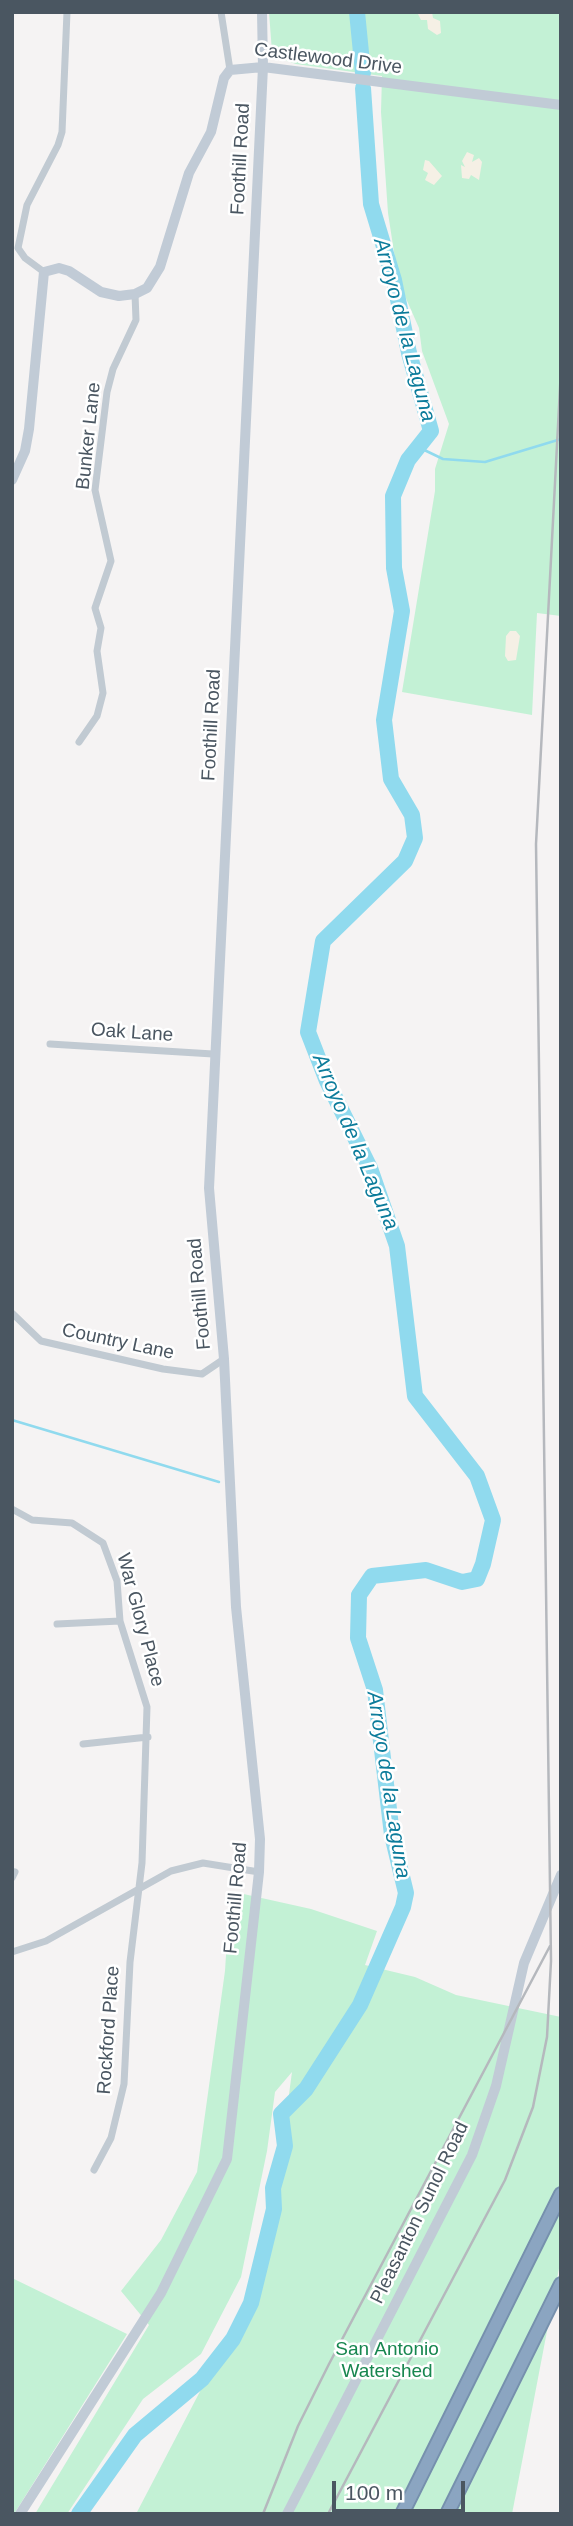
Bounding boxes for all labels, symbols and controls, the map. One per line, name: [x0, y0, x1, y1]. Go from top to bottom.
street label: Castlewood Drive: [253, 39, 403, 79]
street label: Foothill Road: [227, 103, 255, 215]
water label: Arroyo de la Laguna: [367, 235, 441, 425]
street label: Bunker Lane: [72, 381, 106, 491]
street label: Foothill Road: [198, 669, 226, 781]
street label: Oak Lane: [90, 1019, 174, 1047]
water label: Arroyo de la Laguna: [306, 1050, 404, 1234]
street label: Foothill Road: [184, 1237, 216, 1351]
street label: Country Lane: [60, 1319, 176, 1365]
street label: War Glory Place: [111, 1551, 169, 1689]
water label: Arroyo de la Laguna: [361, 1690, 415, 1880]
street label: Foothill Road: [220, 1841, 252, 1955]
street label: Rockford Place: [93, 1965, 125, 2095]
street label: Pleasanton Sunol Road: [366, 2118, 474, 2308]
park label: San Antonio Watershed: [335, 2339, 439, 2383]
scale bar: [335, 2466, 468, 2510]
text: 100 m: [345, 2481, 403, 2504]

